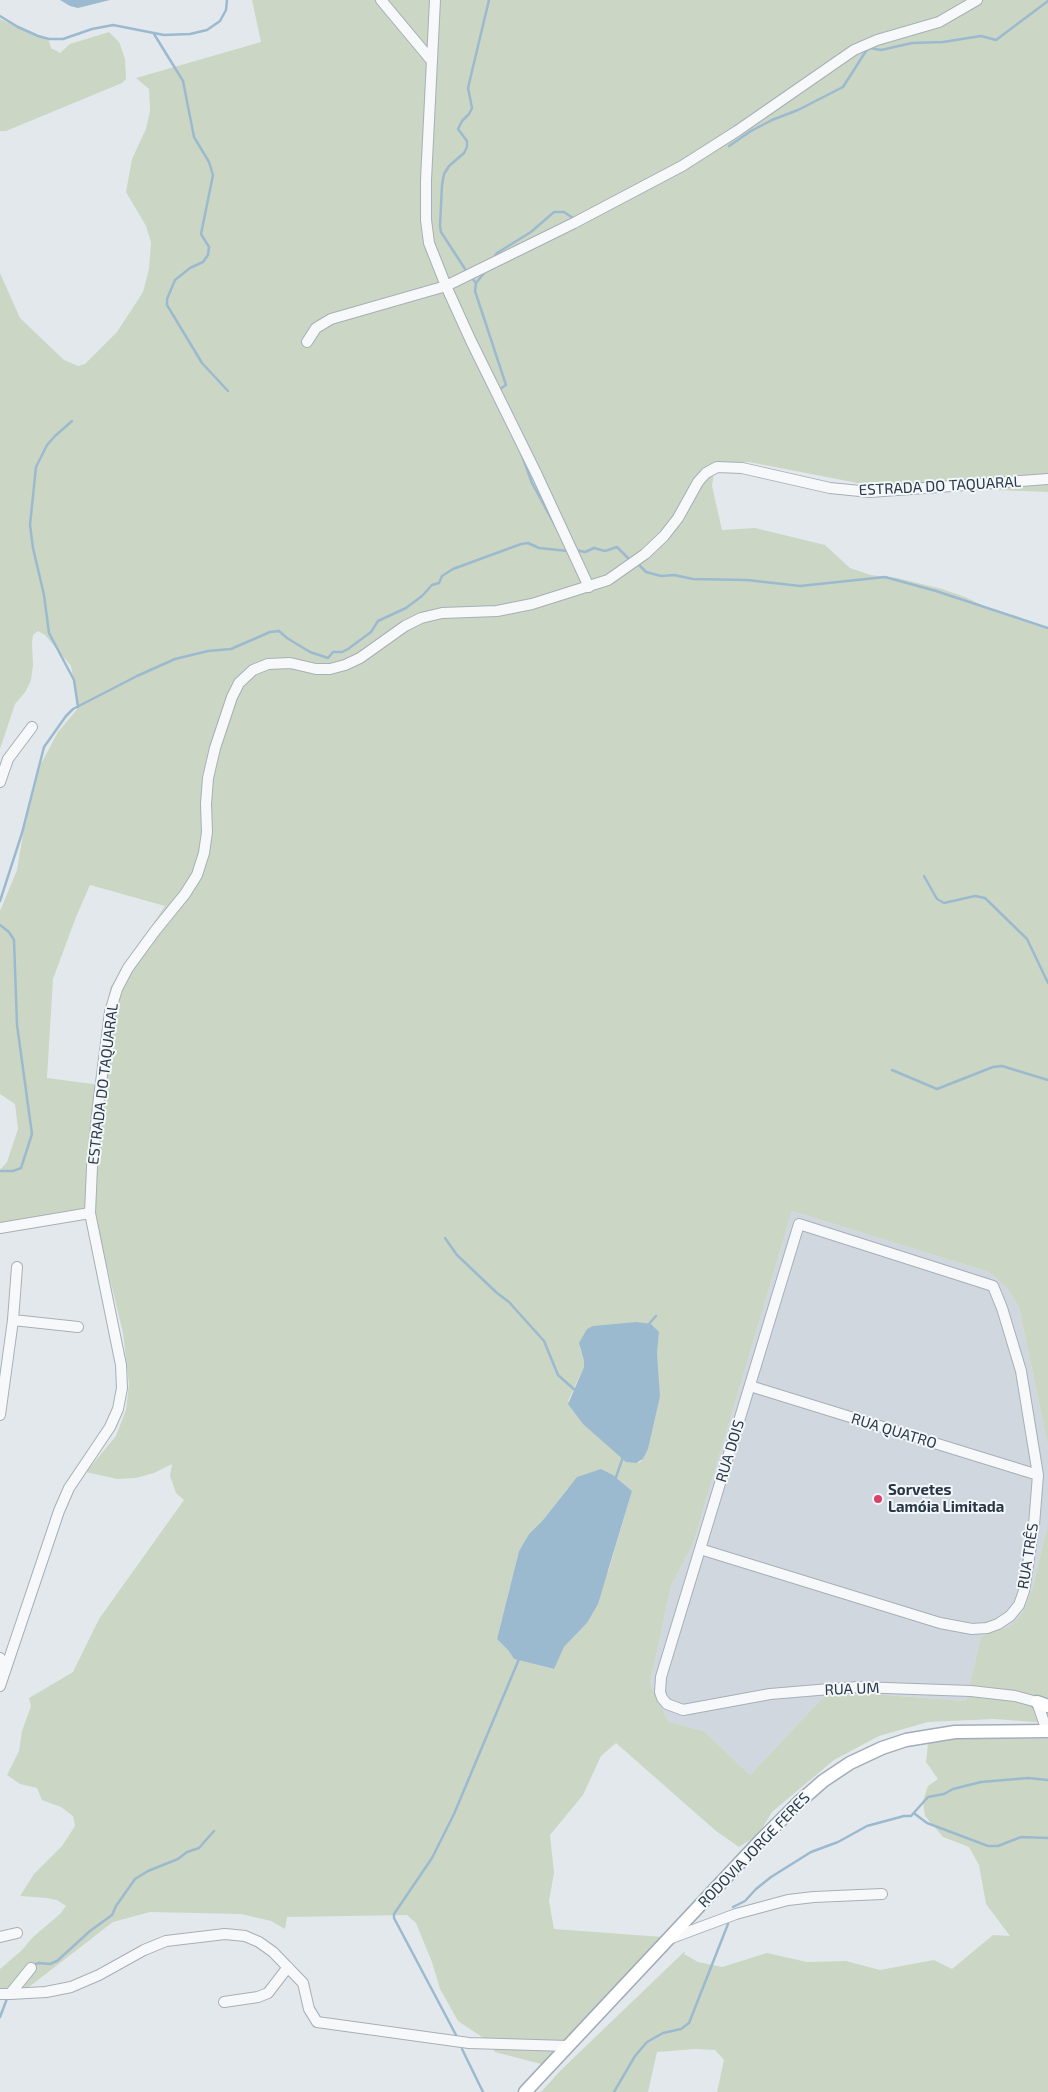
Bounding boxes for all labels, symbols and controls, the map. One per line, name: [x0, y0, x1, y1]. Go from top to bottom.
street label: ESTRADA DO TAQUARAL: [858, 473, 1022, 499]
street label: ESTRADA DO TAQUARAL: [84, 1002, 122, 1166]
street label: RUA QUATRO: [849, 1409, 939, 1453]
street label: RUA DOIS: [712, 1418, 748, 1484]
place label: Sorvetes Lamóia Limitada: [888, 1481, 1004, 1516]
marker: Sorvetes Lamóia Limitada: [872, 1493, 884, 1505]
street label: RUA TRÊS: [1014, 1522, 1042, 1590]
street label: RUA UM: [824, 1679, 880, 1699]
street label: RODOVIA JORGE FERES: [694, 1789, 814, 1911]

